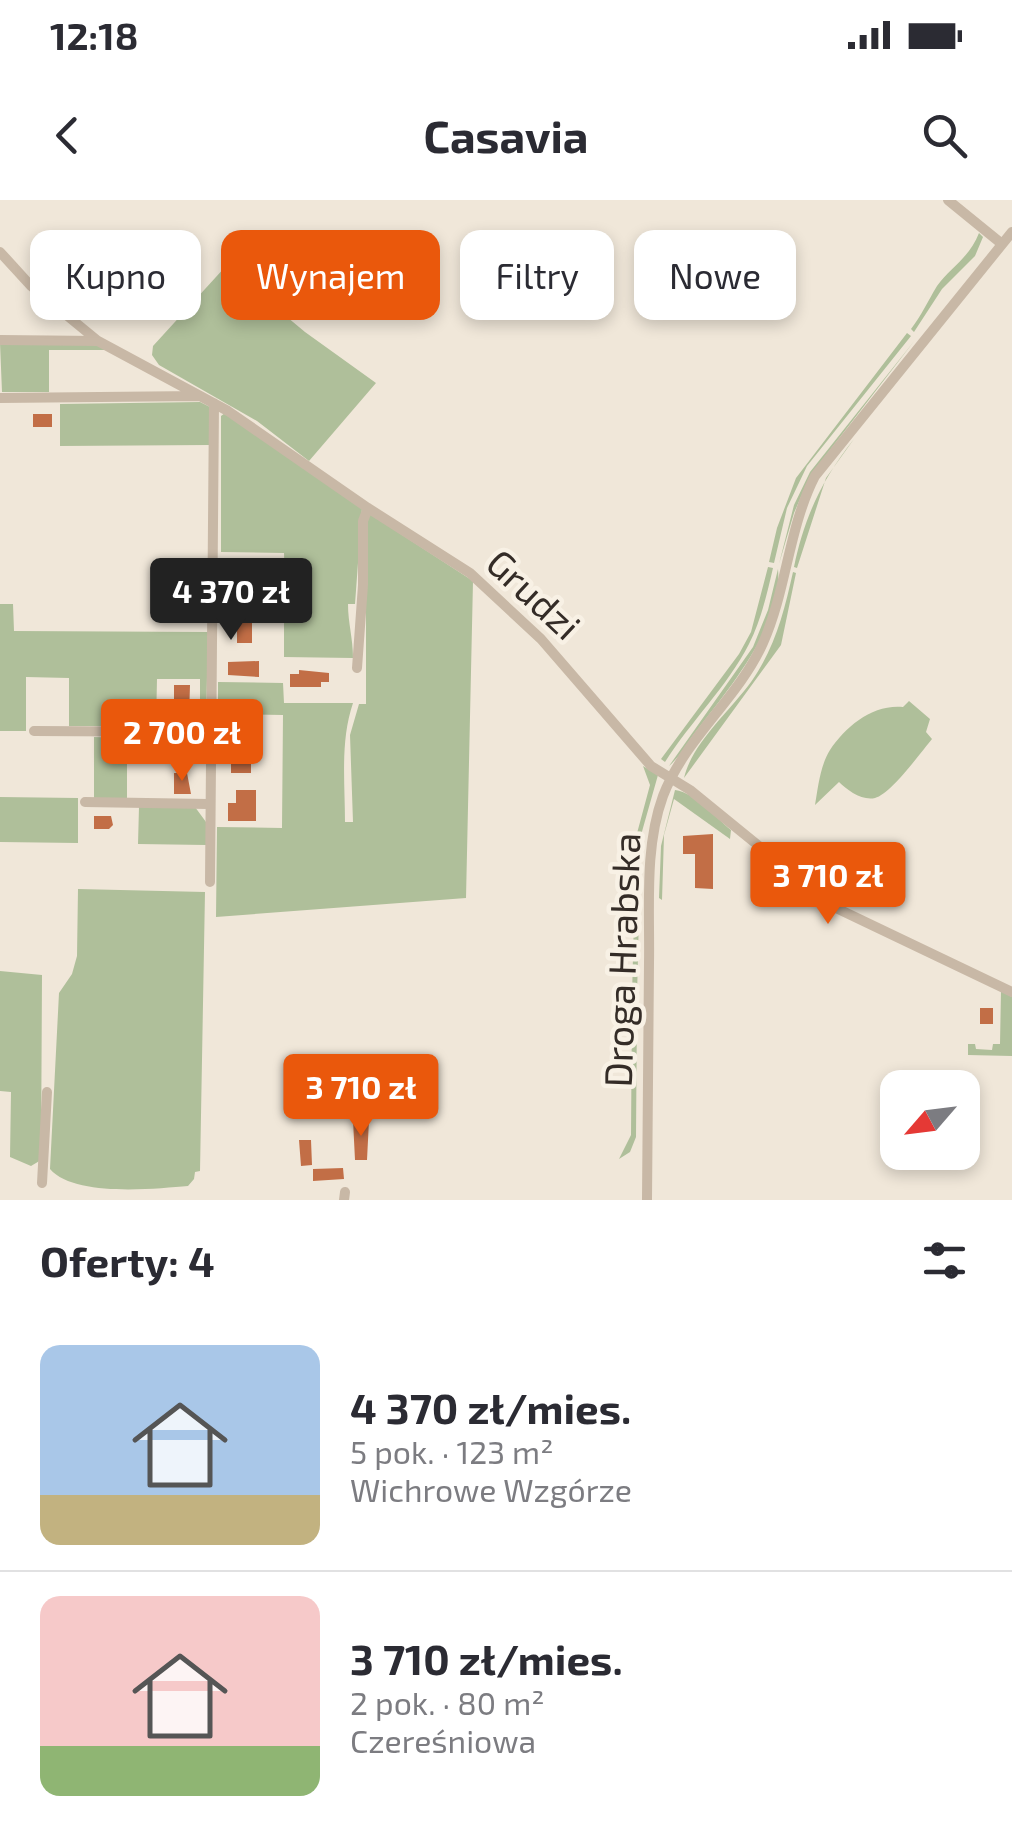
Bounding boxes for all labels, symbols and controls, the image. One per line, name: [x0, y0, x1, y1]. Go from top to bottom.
text: 12:18: [50, 12, 138, 58]
icon: back: [40, 108, 95, 163]
text: Casavia: [423, 108, 589, 162]
icon: search: [917, 108, 972, 163]
chip: Kupno: [30, 230, 201, 320]
chip: Wynajem: [221, 230, 440, 320]
chip: Filtry: [460, 230, 614, 320]
chip: Nowe: [634, 230, 796, 320]
street label: Grudzi: [478, 539, 591, 648]
pin: 4 370 zł: [128, 558, 334, 643]
text: 4 370 zł: [172, 571, 290, 609]
pin: 2 700 zł: [79, 699, 285, 784]
text: 2 700 zł: [123, 712, 241, 750]
street label: Droga Hrabska: [594, 832, 648, 1088]
pin: 3 710 zł: [725, 842, 931, 927]
text: 3 710 zł: [772, 855, 884, 893]
pin: 3 710 zł: [258, 1054, 464, 1139]
text: 3 710 zł: [305, 1067, 417, 1105]
north arrow: [880, 1070, 980, 1170]
map controls: [880, 1070, 980, 1170]
icon: filters: [917, 1233, 972, 1288]
text: Oferty: 4: [40, 1235, 215, 1285]
text: 4 370 zł/mies.: [350, 1382, 631, 1432]
icon: home: [120, 1385, 240, 1505]
text: 5 pok. · 123 m²: [350, 1432, 553, 1470]
text: Wichrowe Wzgórze: [350, 1470, 632, 1508]
text: 3 710 zł/mies.: [350, 1633, 623, 1683]
icon: home: [120, 1636, 240, 1756]
text: 2 pok. · 80 m²: [350, 1683, 544, 1721]
text: Czereśniowa: [350, 1721, 536, 1759]

